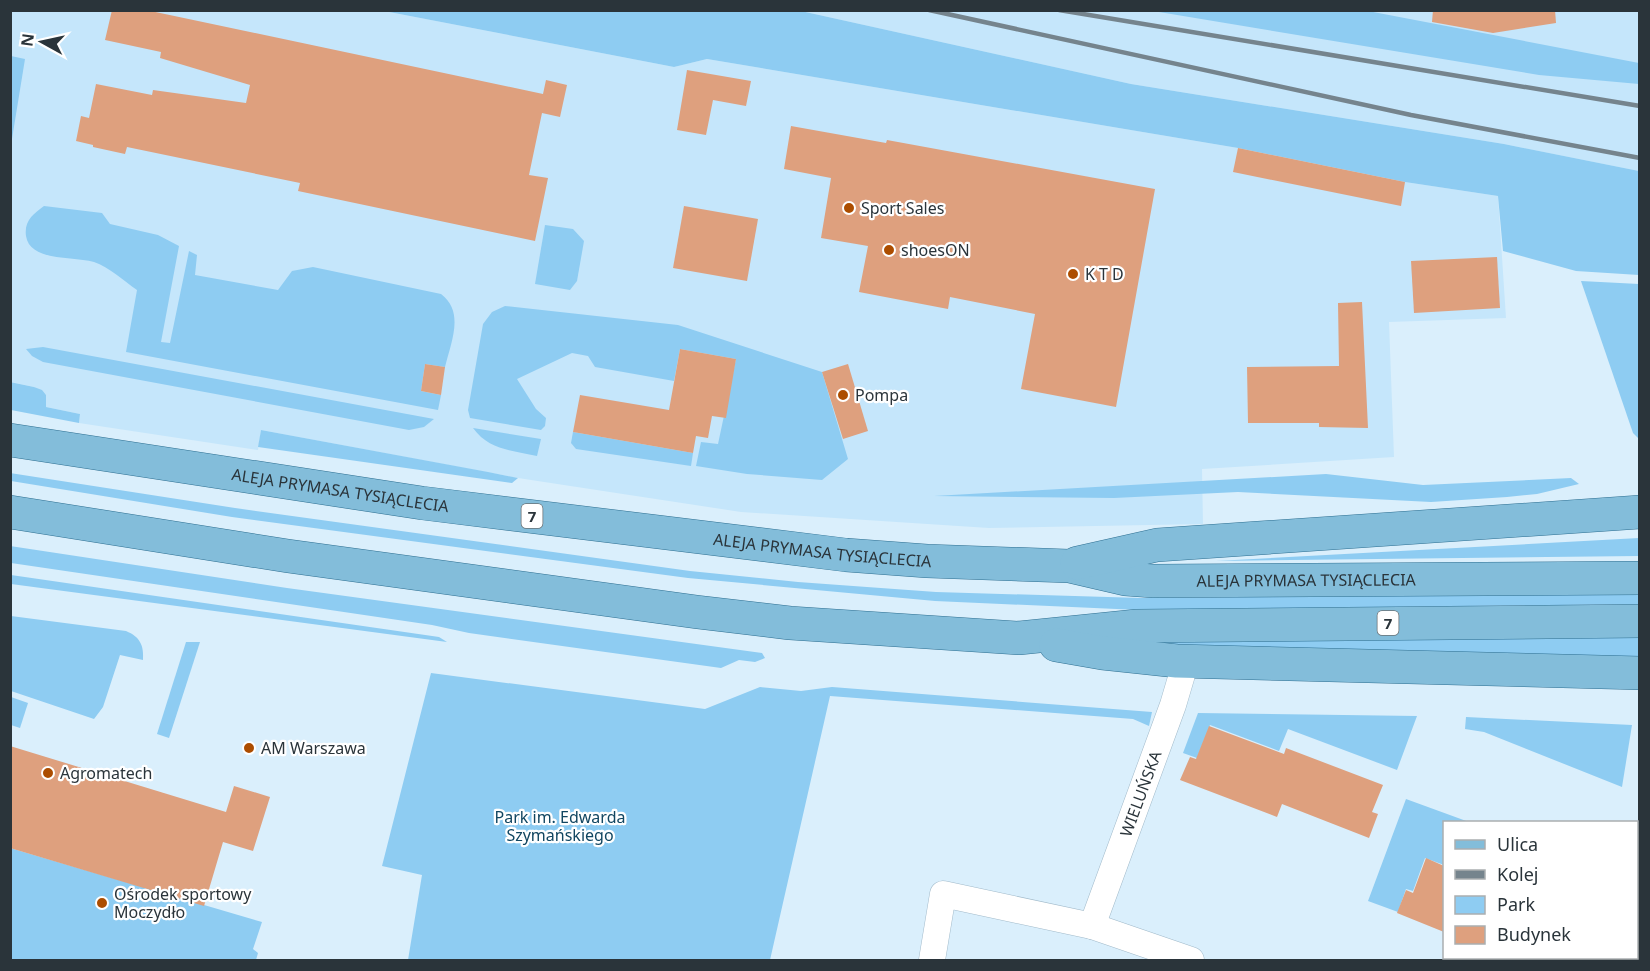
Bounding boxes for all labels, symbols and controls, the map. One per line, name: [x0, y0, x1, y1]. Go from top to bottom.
north arrow: [12, 12, 72, 72]
text: N: [15, 32, 39, 48]
place label: Sport Sales: [861, 197, 944, 219]
marker: Sport Sales: [842, 201, 856, 215]
place label: shoesON: [901, 239, 970, 261]
marker: shoesON: [882, 243, 896, 257]
place label: K T D: [1085, 263, 1124, 285]
marker: K T D: [1066, 267, 1080, 281]
place label: Pompa: [855, 384, 908, 406]
marker: Pompa: [836, 388, 850, 402]
street label: ALEJA PRYMASA TYSIĄCLECIA: [230, 463, 451, 517]
road number: 7: [522, 504, 542, 528]
street label: ALEJA PRYMASA TYSIĄCLECIA: [712, 528, 933, 572]
street label: ALEJA PRYMASA TYSIĄCLECIA: [1196, 568, 1417, 592]
road number: 7: [1378, 611, 1398, 635]
place label: AM Warszawa: [261, 737, 366, 759]
marker: AM Warszawa: [242, 741, 256, 755]
street label: WIELUŃSKA: [1115, 747, 1167, 840]
place label: Agromatech: [60, 762, 152, 784]
marker: Agromatech: [41, 766, 55, 780]
park label: Park im. Edwarda Szymańskiego: [495, 806, 625, 846]
legend: [1443, 821, 1638, 959]
text: Ulica: [1497, 832, 1538, 856]
text: Kolej: [1497, 862, 1538, 886]
place label: Ośrodek sportowy Moczydło: [114, 883, 252, 923]
text: Park: [1497, 892, 1535, 916]
marker: Ośrodek sportowy Moczydło: [95, 896, 109, 910]
text: Budynek: [1497, 922, 1571, 946]

